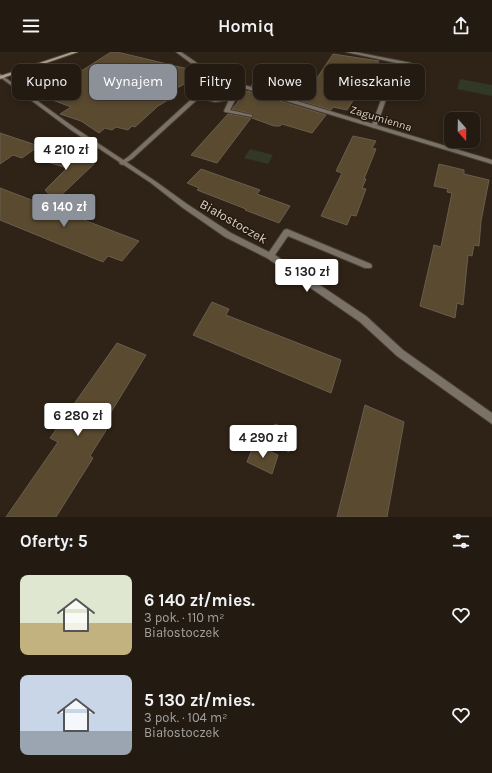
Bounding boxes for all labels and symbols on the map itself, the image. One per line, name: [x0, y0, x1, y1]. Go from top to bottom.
street label: Zagumienna: [348, 103, 413, 134]
north arrow: [444, 112, 480, 148]
pin: 4 210 zł: [25, 137, 107, 171]
pin: 6 140 zł: [23, 194, 105, 228]
street label: Białostoczek: [197, 196, 270, 247]
pin: 5 130 zł: [266, 259, 348, 293]
pin: 6 280 zł: [37, 403, 119, 437]
pin: 4 290 zł: [222, 425, 304, 459]

